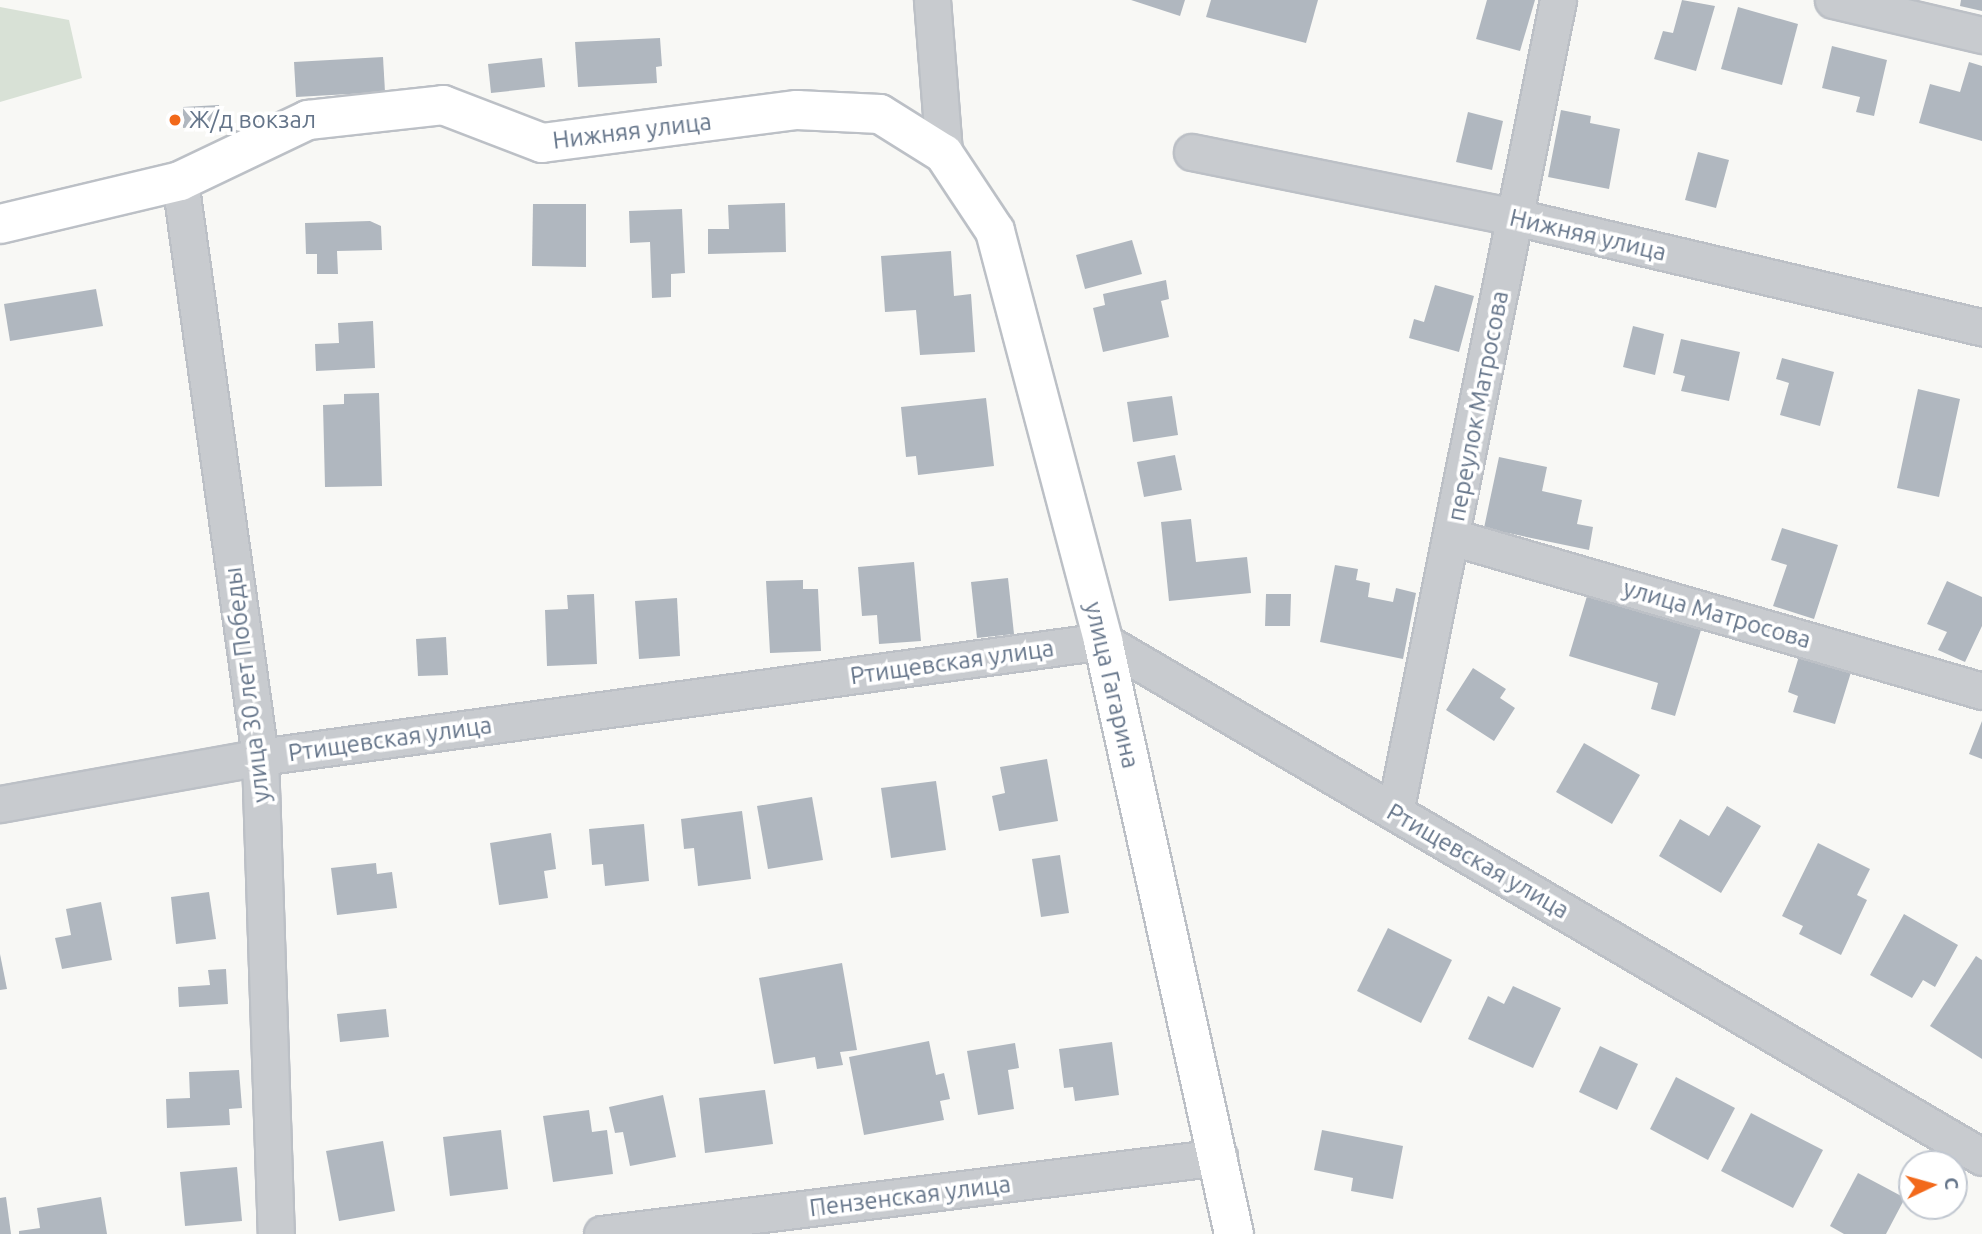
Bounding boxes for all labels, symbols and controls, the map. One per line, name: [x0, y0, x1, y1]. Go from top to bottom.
place label: Ж/д вокзал: [189, 106, 316, 134]
street label: Нижняя улица: [551, 107, 713, 155]
marker: Ж/д вокзал: [167, 112, 183, 128]
street label: Нижняя улица: [1507, 203, 1669, 267]
street label: переулок Матросова: [1442, 288, 1514, 524]
street label: улица 30 лет Победы: [218, 566, 276, 804]
street label: улица Матросова: [1620, 573, 1814, 655]
street label: улица Гагарина: [1079, 599, 1145, 771]
street label: Ртищевская улица: [848, 633, 1056, 691]
street label: Ртищевская улица: [286, 710, 494, 768]
street label: Ртищевская улица: [1382, 797, 1574, 925]
north arrow: [1898, 1150, 1968, 1220]
street label: Пензенская улица: [808, 1169, 1012, 1223]
text: С: [1940, 1176, 1963, 1190]

